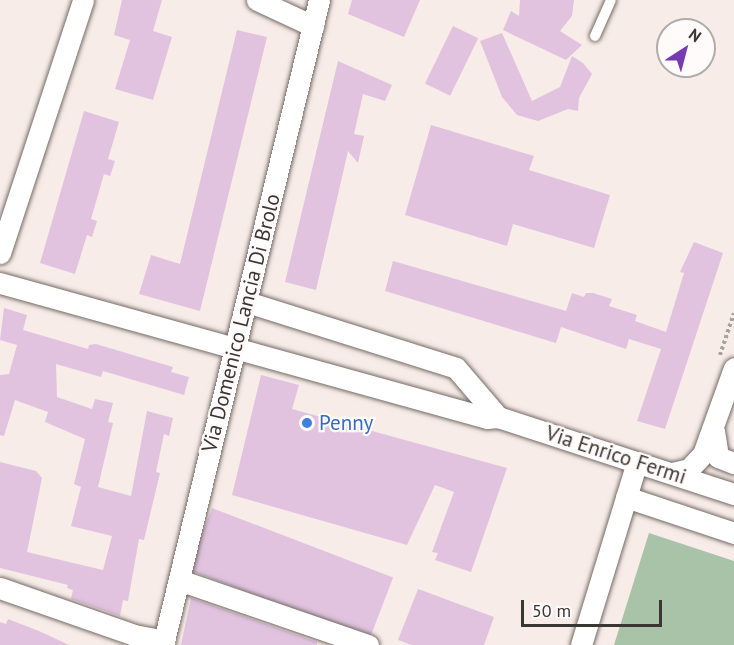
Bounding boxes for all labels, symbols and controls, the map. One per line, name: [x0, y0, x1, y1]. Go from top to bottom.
north arrow: [656, 18, 716, 78]
text: N: [685, 24, 706, 46]
street label: Via Domenico Lancia Di Brolo: [197, 191, 285, 455]
place label: Penny: [319, 410, 373, 436]
marker: Penny: [300, 416, 314, 430]
street label: Via Enrico Fermi: [543, 420, 689, 490]
scale bar: [524, 588, 665, 626]
text: 50 m: [532, 599, 571, 622]

